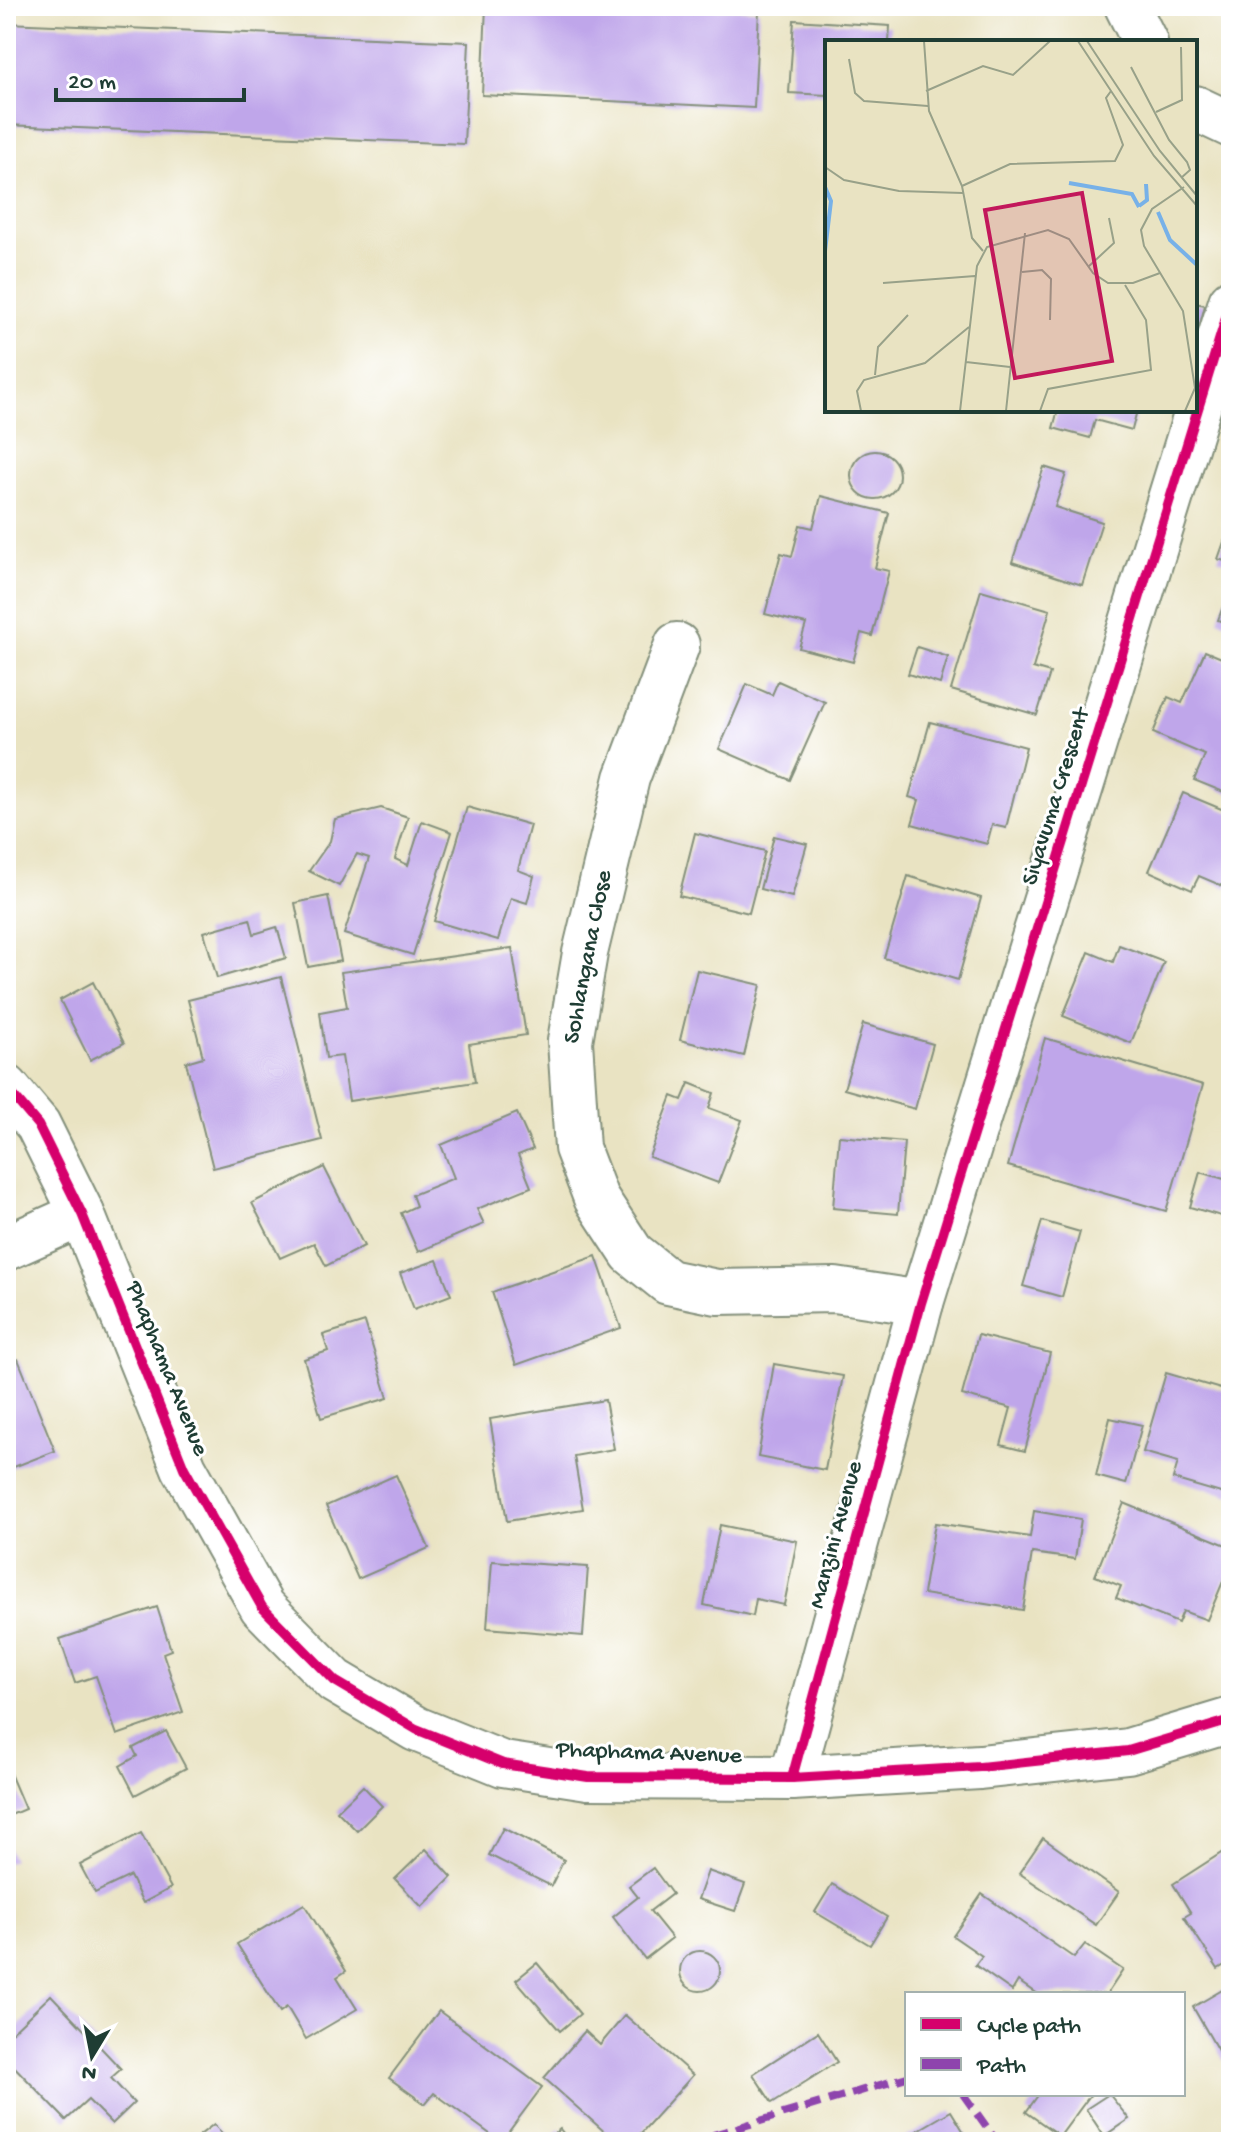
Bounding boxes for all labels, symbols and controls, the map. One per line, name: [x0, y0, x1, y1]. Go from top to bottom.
inset map: [825, 40, 1197, 412]
scale bar: [56, 52, 244, 102]
text: 20 m: [68, 69, 116, 98]
street label: Siyavuma Crescent: [1016, 703, 1098, 889]
street label: Sohlangana Close: [558, 867, 620, 1046]
street label: Phaphama Avenue: [117, 1277, 214, 1461]
street label: Manzini Avenue: [803, 1457, 871, 1612]
street label: Phaphama Avenue: [555, 1736, 743, 1772]
legend: [905, 1992, 1185, 2096]
text: Cycle path: [977, 2013, 1081, 2042]
north arrow: [52, 2016, 132, 2096]
text: Path: [976, 2053, 1026, 2082]
text: N: [80, 2058, 99, 2086]

